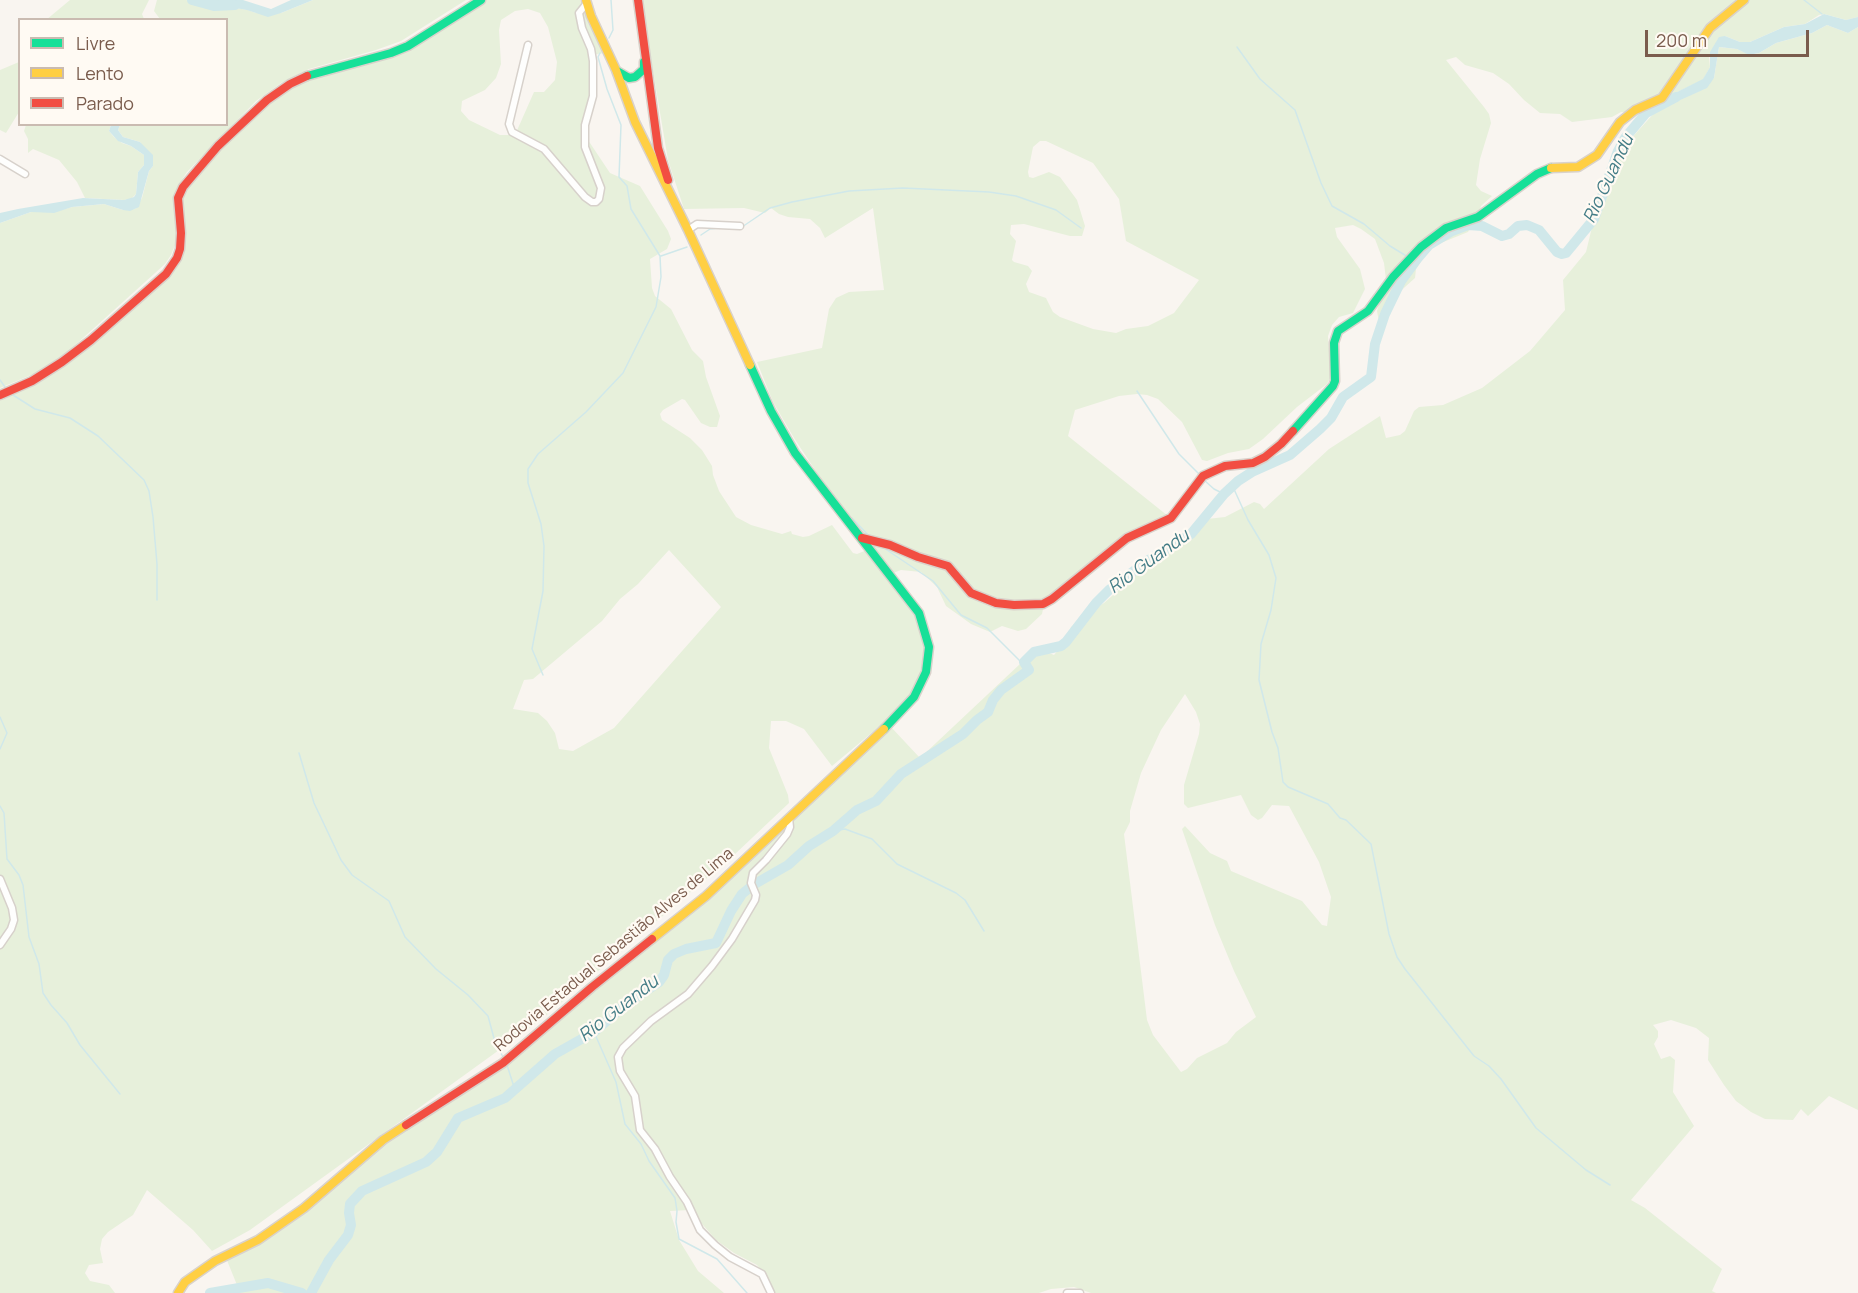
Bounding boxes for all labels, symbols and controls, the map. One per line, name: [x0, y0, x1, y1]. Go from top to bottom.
legend: [18, 18, 228, 126]
scale bar: [1648, 18, 1812, 56]
text: 200 m: [1656, 28, 1707, 52]
text: Livre: [76, 31, 115, 55]
text: Lento: [76, 61, 124, 85]
text: Parado: [76, 91, 134, 115]
water label: Rio Guandu: [1579, 131, 1639, 227]
water label: Rio Guandu: [1104, 525, 1194, 599]
street label: Rodovia Estadual Sebastião Alves de Lima: [490, 844, 738, 1056]
water label: Rio Guandu: [575, 971, 663, 1047]

